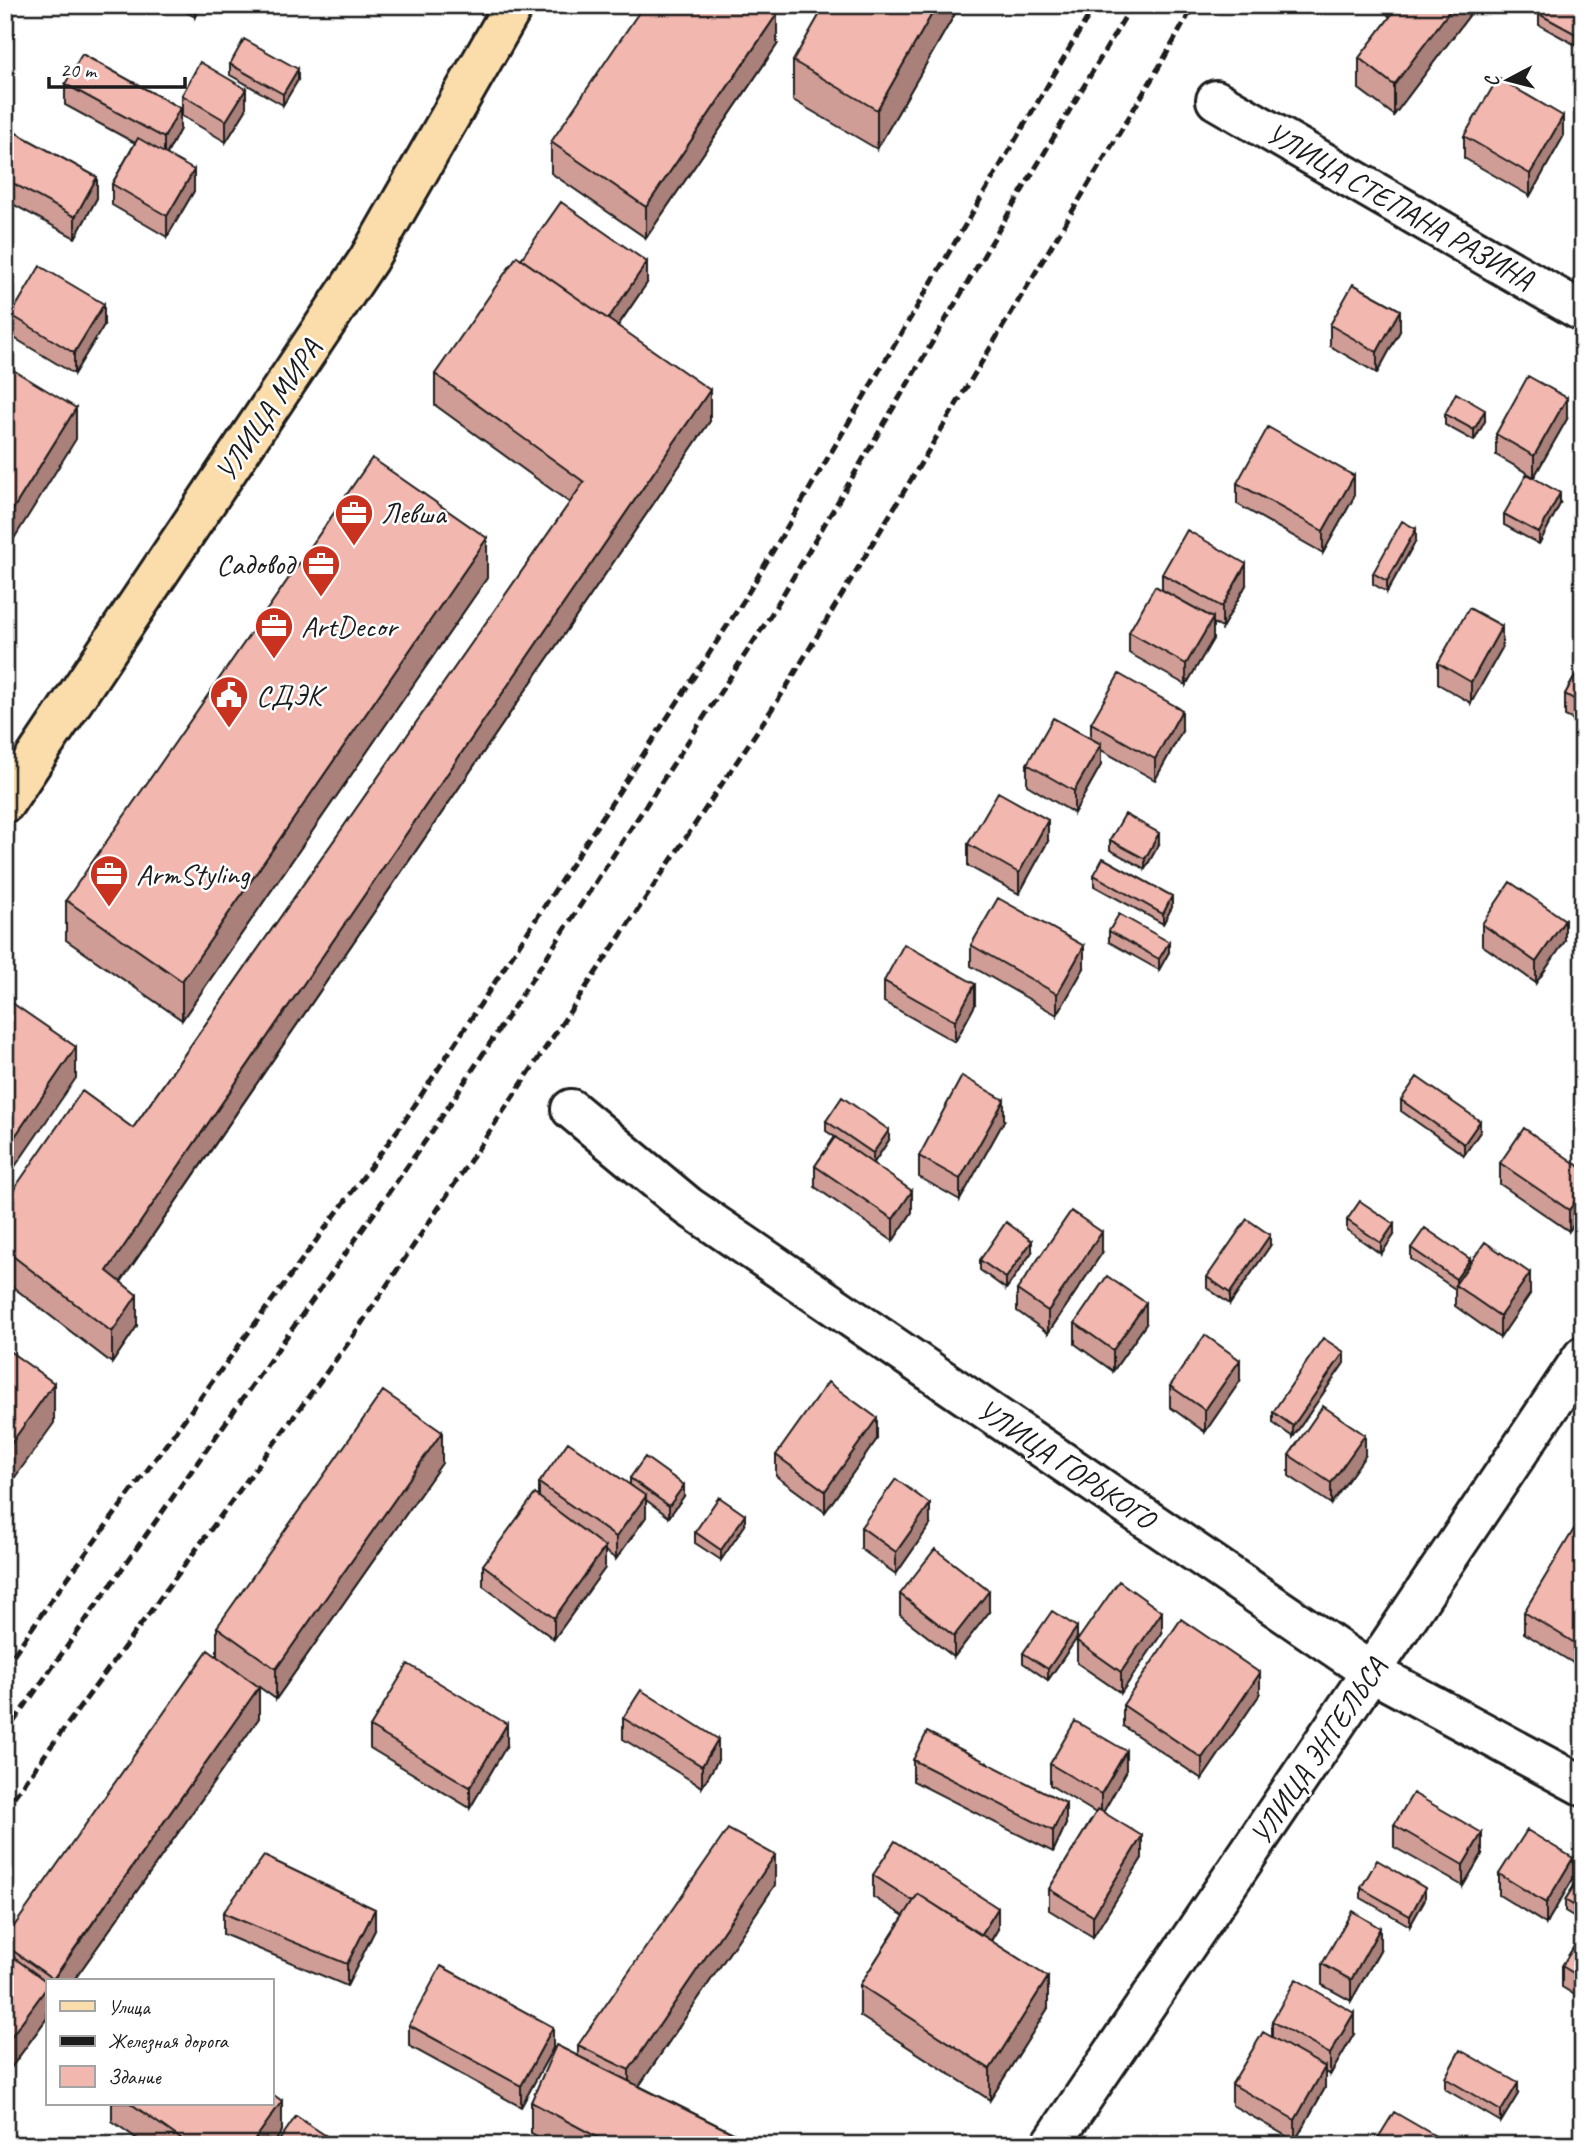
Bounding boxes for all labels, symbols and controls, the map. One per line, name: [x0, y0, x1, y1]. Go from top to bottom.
scale bar: [49, 46, 186, 90]
north arrow: [1472, 46, 1542, 116]
text: 20 m: [60, 57, 98, 83]
text: С: [1479, 73, 1505, 88]
street label: УЛИЦА СТЕПАНА РАЗИНА: [1259, 114, 1541, 299]
street label: УЛИЦА МИРА: [206, 331, 330, 488]
office icon: Левша: [333, 492, 375, 547]
place label: Левша: [381, 494, 447, 532]
office icon: Садовод: [300, 543, 342, 598]
place label: Садовод: [216, 545, 297, 583]
office icon: ArtDecor: [253, 605, 295, 660]
place label: ArtDecor: [301, 607, 400, 645]
public building icon: СДЭК: [208, 674, 250, 729]
place label: СДЭК: [256, 676, 328, 714]
office icon: ArmStyling: [88, 853, 130, 908]
place label: ArmStyling: [136, 855, 251, 893]
street label: УЛИЦА ГОРЬКОГО: [970, 1390, 1165, 1539]
street label: УЛИЦА ЭНГЕЛЬСА: [1241, 1649, 1395, 1852]
legend: [46, 1979, 273, 2104]
text: Улица: [108, 1994, 151, 2020]
text: Железная дорога: [108, 2028, 229, 2054]
text: Здание: [108, 2064, 162, 2090]

